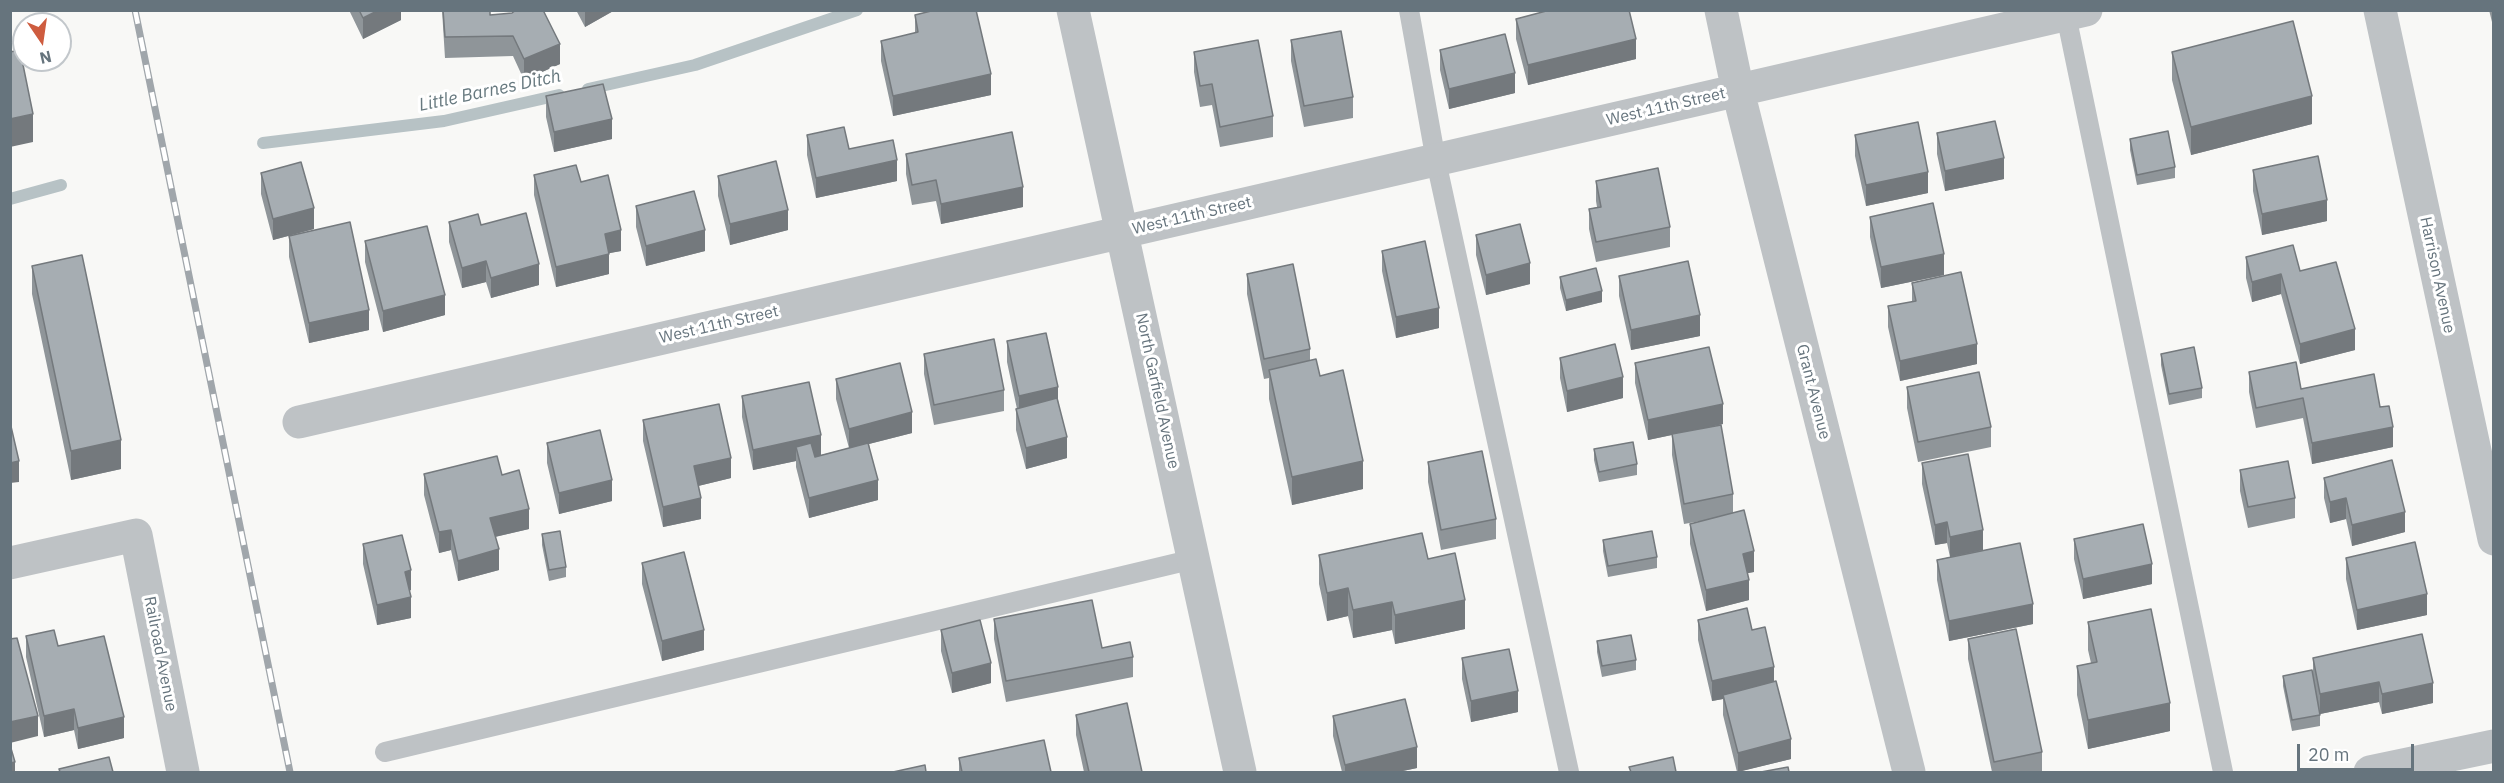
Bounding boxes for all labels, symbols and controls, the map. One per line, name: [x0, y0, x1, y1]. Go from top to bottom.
north arrow: [12, 12, 72, 72]
text: N: [38, 47, 53, 69]
water label: Little Barnes Ditch: [417, 65, 563, 117]
street label: West 11th Street: [1605, 84, 1727, 130]
street label: West 11th Street: [1131, 193, 1253, 239]
street label: Harrison Avenue: [2415, 215, 2459, 335]
street label: West 11th Street: [658, 302, 780, 348]
street label: North Garfield Avenue: [1131, 311, 1183, 471]
street label: Grant Avenue: [1792, 342, 1834, 442]
street label: Railroad Avenue: [139, 595, 181, 713]
scale bar: [2300, 732, 2417, 770]
text: 20 m: [2308, 743, 2350, 766]

